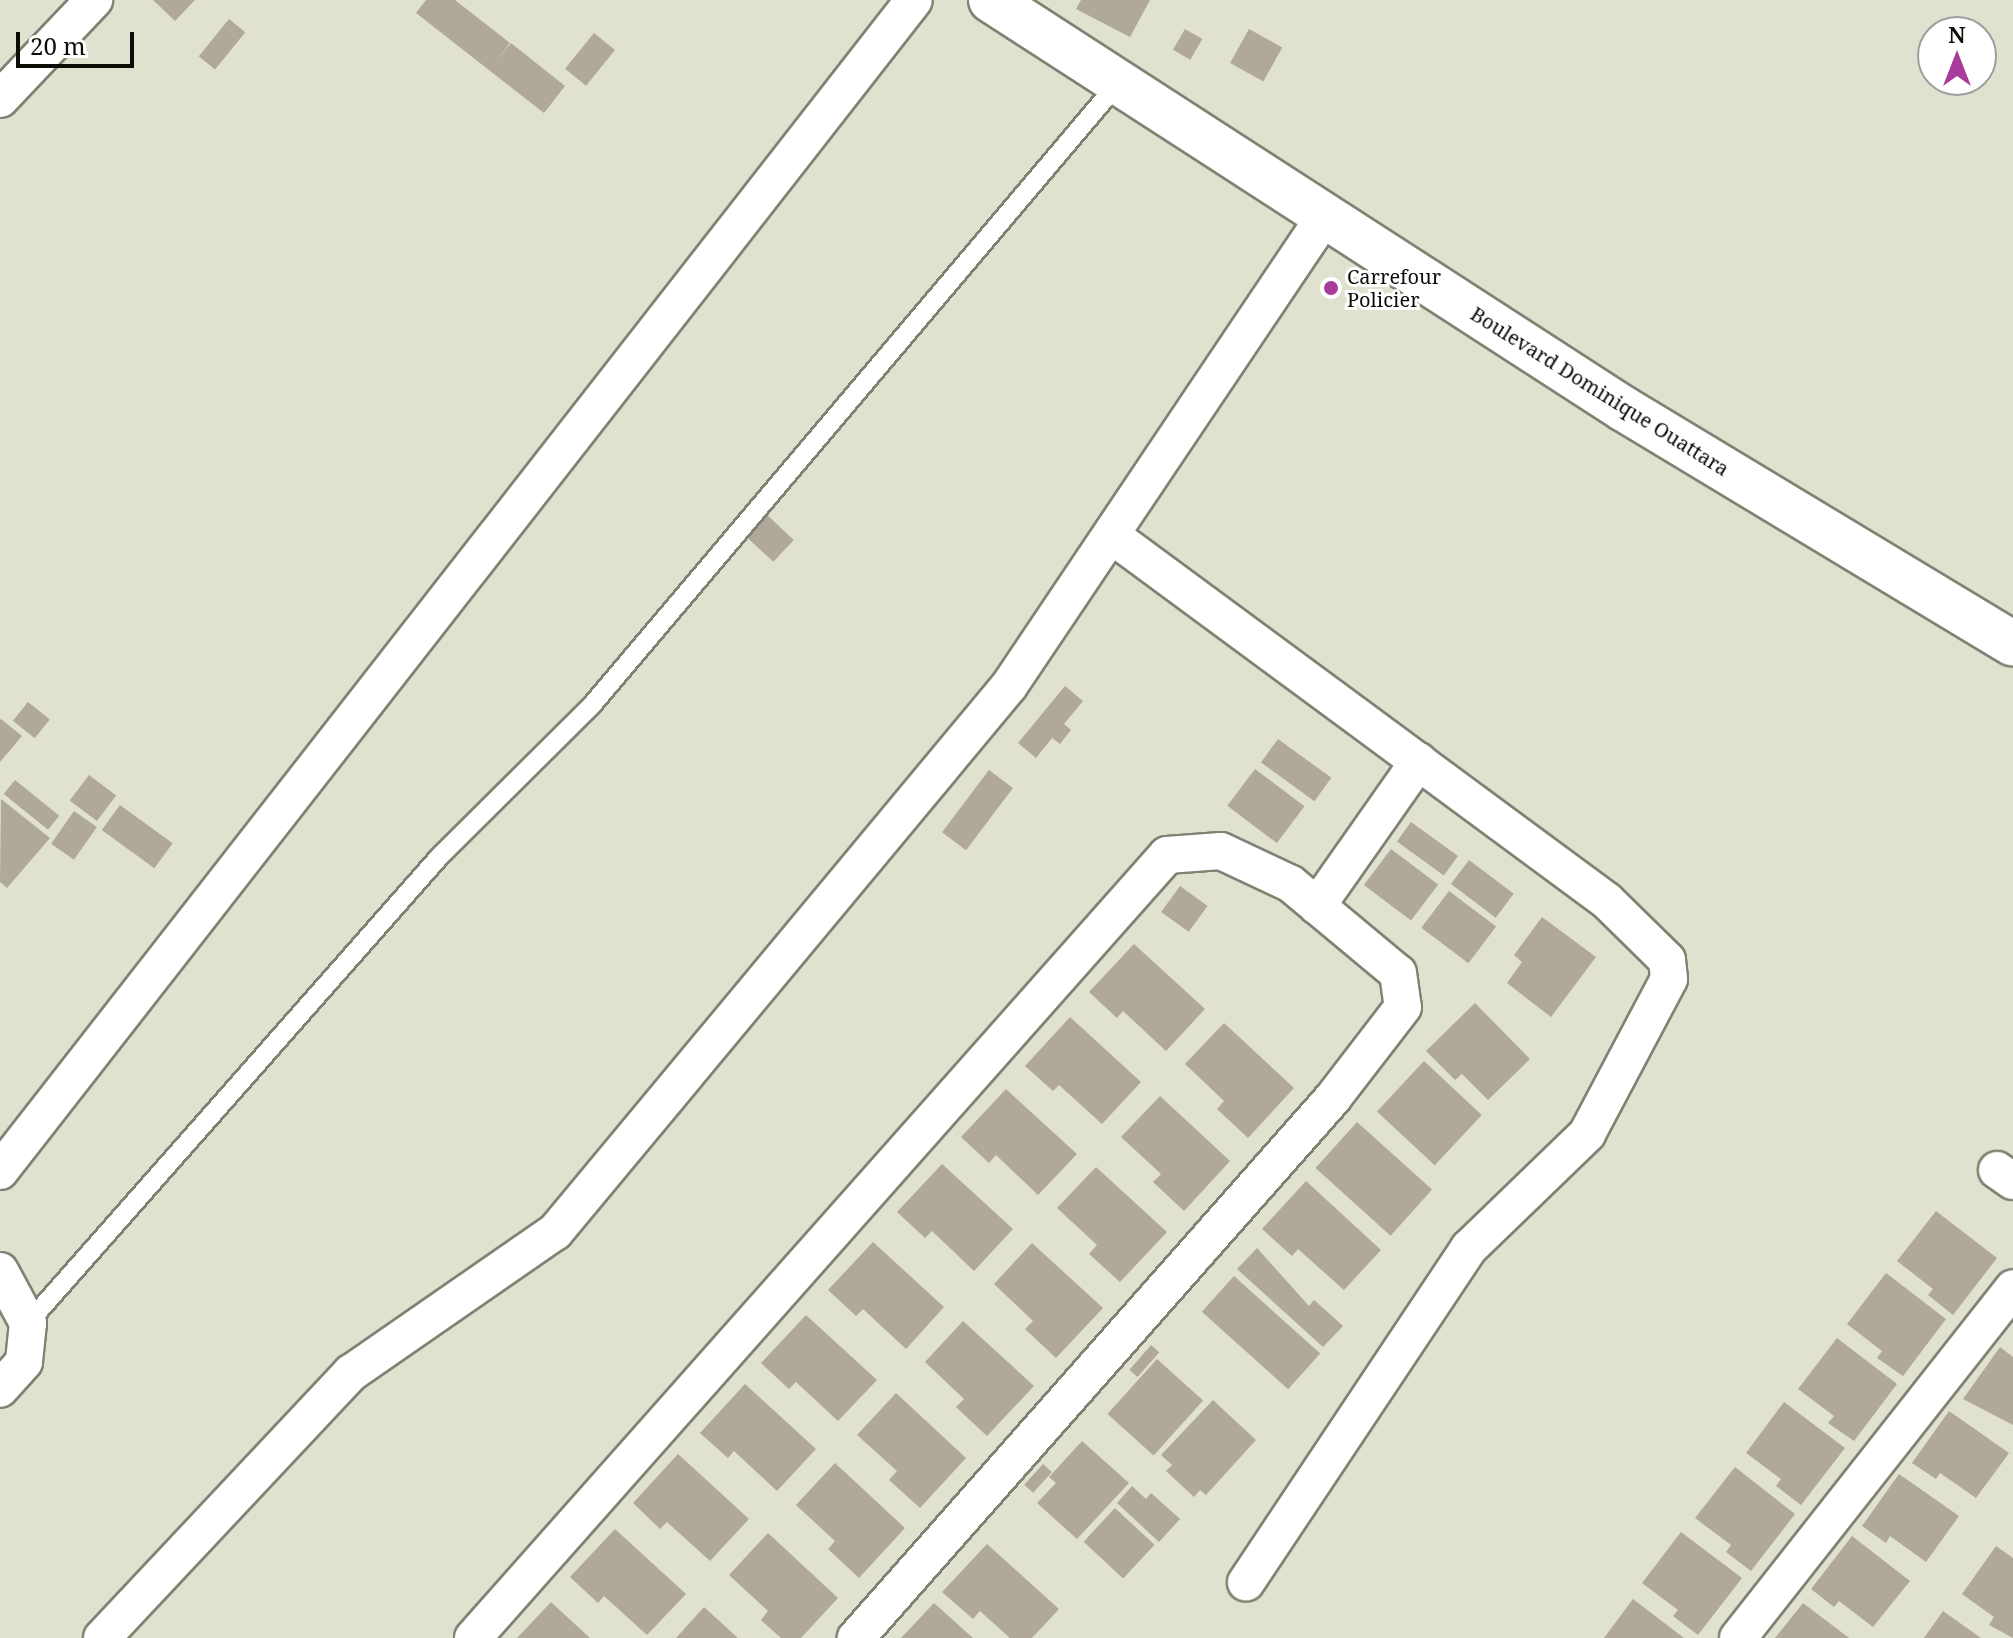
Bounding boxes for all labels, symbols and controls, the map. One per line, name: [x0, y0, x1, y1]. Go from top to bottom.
scale bar: [20, 16, 138, 66]
north arrow: [1917, 16, 1997, 96]
text: N: [1948, 19, 1966, 49]
text: 20 m: [30, 29, 86, 62]
place label: Carrefour Policier: [1347, 264, 1441, 311]
marker: Carrefour Policier: [1322, 279, 1340, 297]
street label: Boulevard Dominique Ouattara: [1466, 301, 1734, 481]

